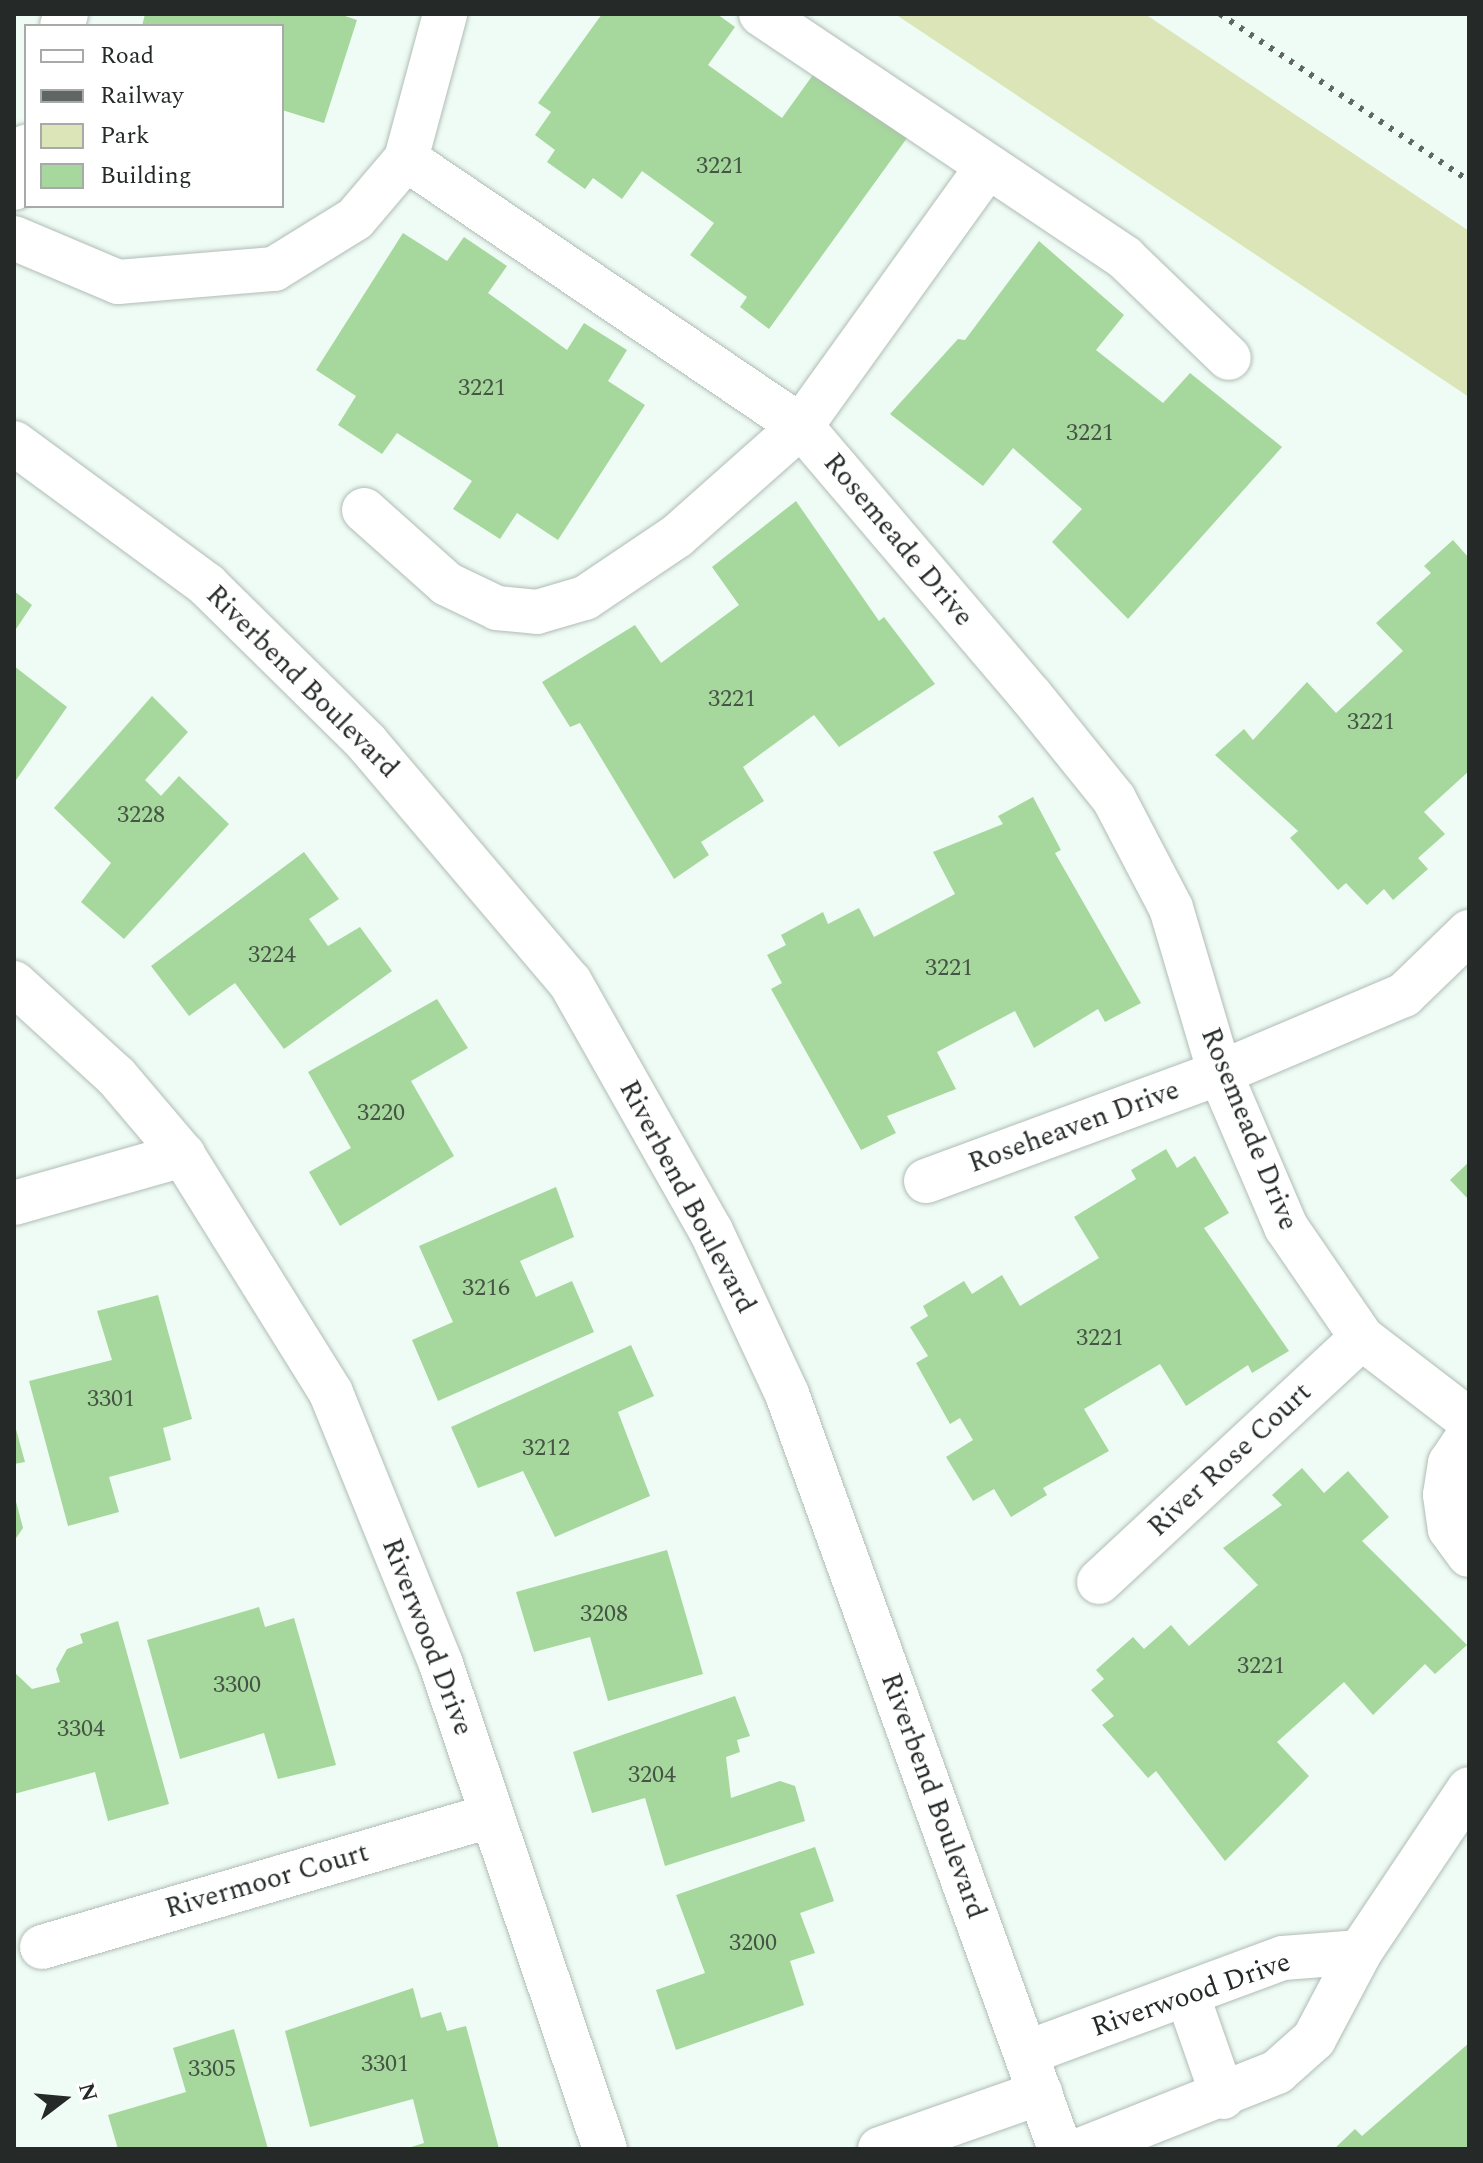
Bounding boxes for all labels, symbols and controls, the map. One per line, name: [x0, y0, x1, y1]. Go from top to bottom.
legend: [24, 24, 284, 208]
text: Road: [100, 38, 154, 74]
text: Railway: [100, 78, 184, 114]
text: Park: [100, 118, 150, 154]
house number: 3221: [696, 153, 744, 181]
text: Building: [100, 158, 192, 194]
house number: 3221: [458, 375, 506, 403]
house number: 3221: [1066, 420, 1114, 448]
street label: Rosemeade Drive: [816, 447, 980, 633]
street label: Riverbend Boulevard: [199, 579, 405, 785]
house number: 3221: [708, 686, 756, 714]
house number: 3221: [1347, 709, 1395, 737]
house number: 3228: [117, 802, 165, 830]
house number: 3224: [248, 942, 296, 970]
house number: 3221: [925, 955, 973, 983]
street label: Rosemeade Drive: [1193, 1023, 1305, 1235]
street label: Roseheaven Drive: [964, 1073, 1184, 1181]
street label: Riverbend Boulevard: [611, 1075, 763, 1319]
house number: 3220: [357, 1100, 405, 1128]
house number: 3216: [462, 1275, 510, 1303]
house number: 3221: [1076, 1325, 1124, 1353]
street label: River Rose Court: [1141, 1376, 1319, 1544]
house number: 3301: [87, 1386, 135, 1414]
house number: 3212: [522, 1435, 570, 1463]
street label: Riverwood Drive: [374, 1534, 480, 1740]
house number: 3208: [580, 1601, 628, 1629]
house number: 3221: [1237, 1653, 1285, 1681]
street label: Riverbend Boulevard: [873, 1669, 993, 1923]
house number: 3300: [213, 1672, 261, 1700]
house number: 3304: [57, 1716, 105, 1744]
house number: 3204: [628, 1762, 676, 1790]
street label: Rivermoor Court: [161, 1836, 373, 1926]
house number: 3200: [729, 1930, 777, 1958]
street label: Riverwood Drive: [1087, 1945, 1295, 2045]
house number: 3301: [361, 2051, 409, 2079]
house number: 3305: [188, 2056, 236, 2084]
north arrow: [24, 2059, 104, 2139]
text: N: [69, 2079, 106, 2105]

